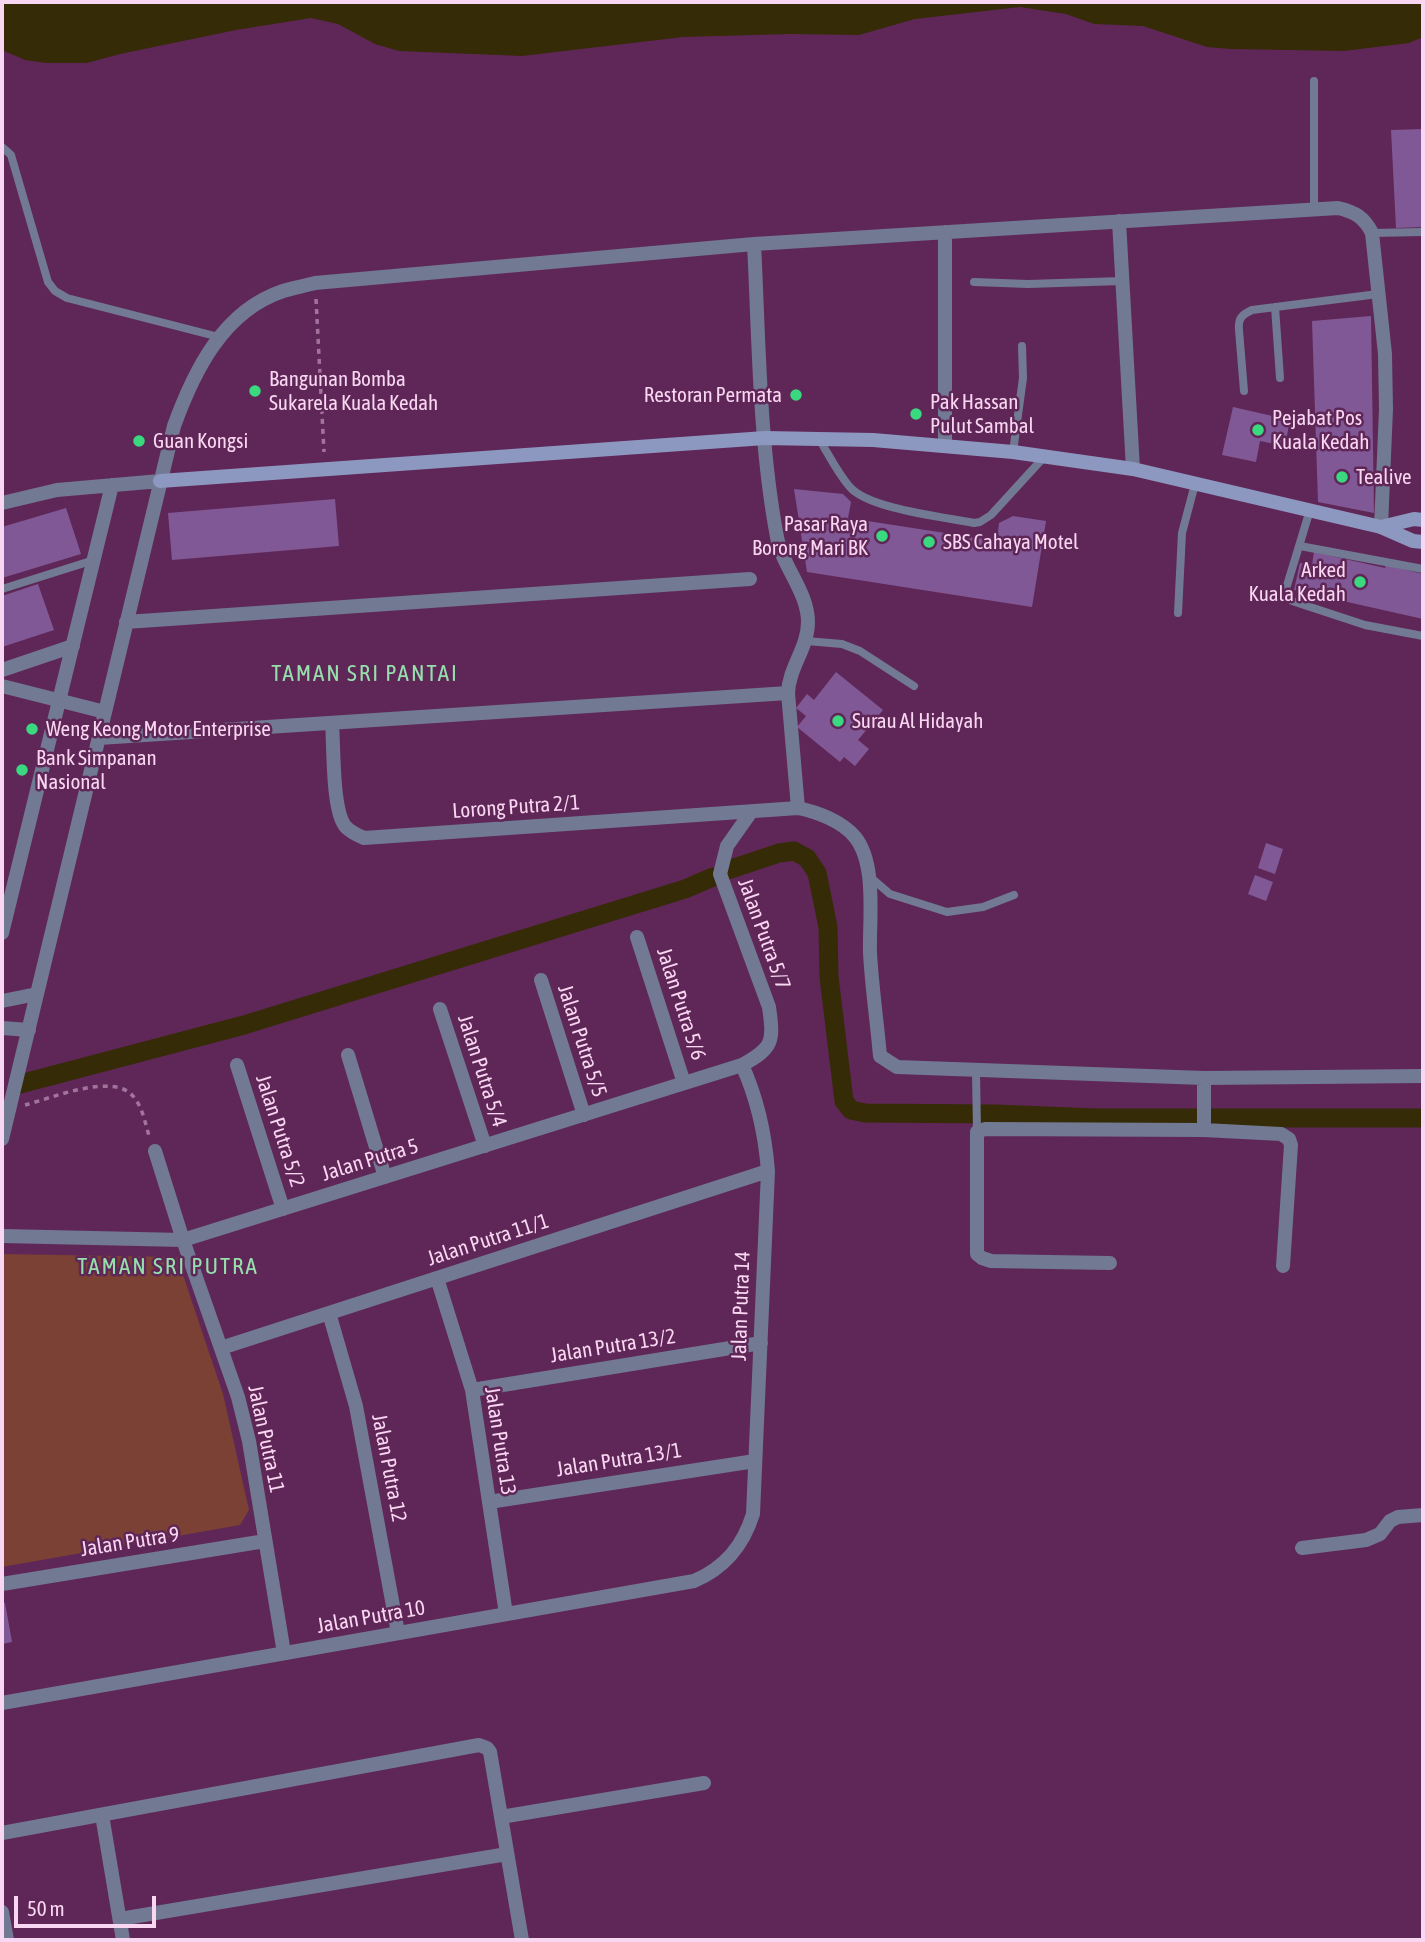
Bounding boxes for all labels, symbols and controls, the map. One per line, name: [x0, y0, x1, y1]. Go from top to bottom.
place label: Bangunan Bomba Sukarela Kuala Kedah: [269, 366, 438, 416]
place label: Restoran Permata: [644, 382, 782, 408]
marker: Bangunan Bomba Sukarela Kuala Kedah: [247, 383, 263, 399]
marker: Restoran Permata: [788, 387, 804, 403]
place label: Pak Hassan Pulut Sambal: [930, 389, 1034, 439]
place label: Pejabat Pos Kuala Kedah: [1272, 405, 1369, 455]
marker: Pak Hassan Pulut Sambal: [908, 406, 924, 422]
marker: Pejabat Pos Kuala Kedah: [1250, 422, 1266, 438]
place label: Guan Kongsi: [153, 428, 248, 454]
marker: Guan Kongsi: [131, 433, 147, 449]
place label: Tealive: [1356, 464, 1412, 490]
marker: Tealive: [1334, 469, 1350, 485]
place label: Pasar Raya Borong Mari BK: [752, 511, 868, 561]
marker: Pasar Raya Borong Mari BK: [874, 528, 890, 544]
place label: SBS Cahaya Motel: [943, 529, 1079, 555]
marker: SBS Cahaya Motel: [921, 534, 937, 550]
place label: Arked Kuala Kedah: [1249, 557, 1346, 607]
marker: Arked Kuala Kedah: [1352, 574, 1368, 590]
district label: TAMAN SRI PANTAI: [273, 660, 457, 688]
place label: Surau Al Hidayah: [852, 708, 983, 734]
marker: Surau Al Hidayah: [830, 713, 846, 729]
place label: Weng Keong Motor Enterprise: [46, 716, 271, 742]
marker: Weng Keong Motor Enterprise: [24, 721, 40, 737]
place label: Bank Simpanan Nasional: [36, 745, 157, 795]
marker: Bank Simpanan Nasional: [14, 762, 30, 778]
street label: Lorong Putra 2/1: [451, 790, 581, 824]
street label: Jalan Putra 5/7: [732, 875, 796, 993]
street label: Jalan Putra 5/6: [651, 945, 711, 1063]
street label: Jalan Putra 5/5: [552, 982, 612, 1100]
street label: Jalan Putra 5/4: [452, 1012, 512, 1130]
street label: Jalan Putra 5/2: [250, 1072, 310, 1190]
street label: Jalan Putra 5: [319, 1133, 421, 1187]
street label: Jalan Putra 11/1: [424, 1208, 552, 1272]
street label: Jalan Putra 14: [726, 1251, 756, 1361]
district label: TAMAN SRI PUTRA: [79, 1253, 257, 1281]
street label: Jalan Putra 13/2: [549, 1324, 677, 1368]
street label: Jalan Putra 11: [242, 1383, 290, 1495]
street label: Jalan Putra 13: [479, 1385, 521, 1497]
street label: Jalan Putra 12: [366, 1412, 412, 1524]
street label: Jalan Putra 13/1: [555, 1438, 683, 1482]
street label: Jalan Putra 9: [79, 1522, 181, 1562]
street label: Jalan Putra 10: [315, 1595, 427, 1639]
scale bar: [18, 1882, 159, 1926]
text: 50 m: [27, 1896, 65, 1920]

